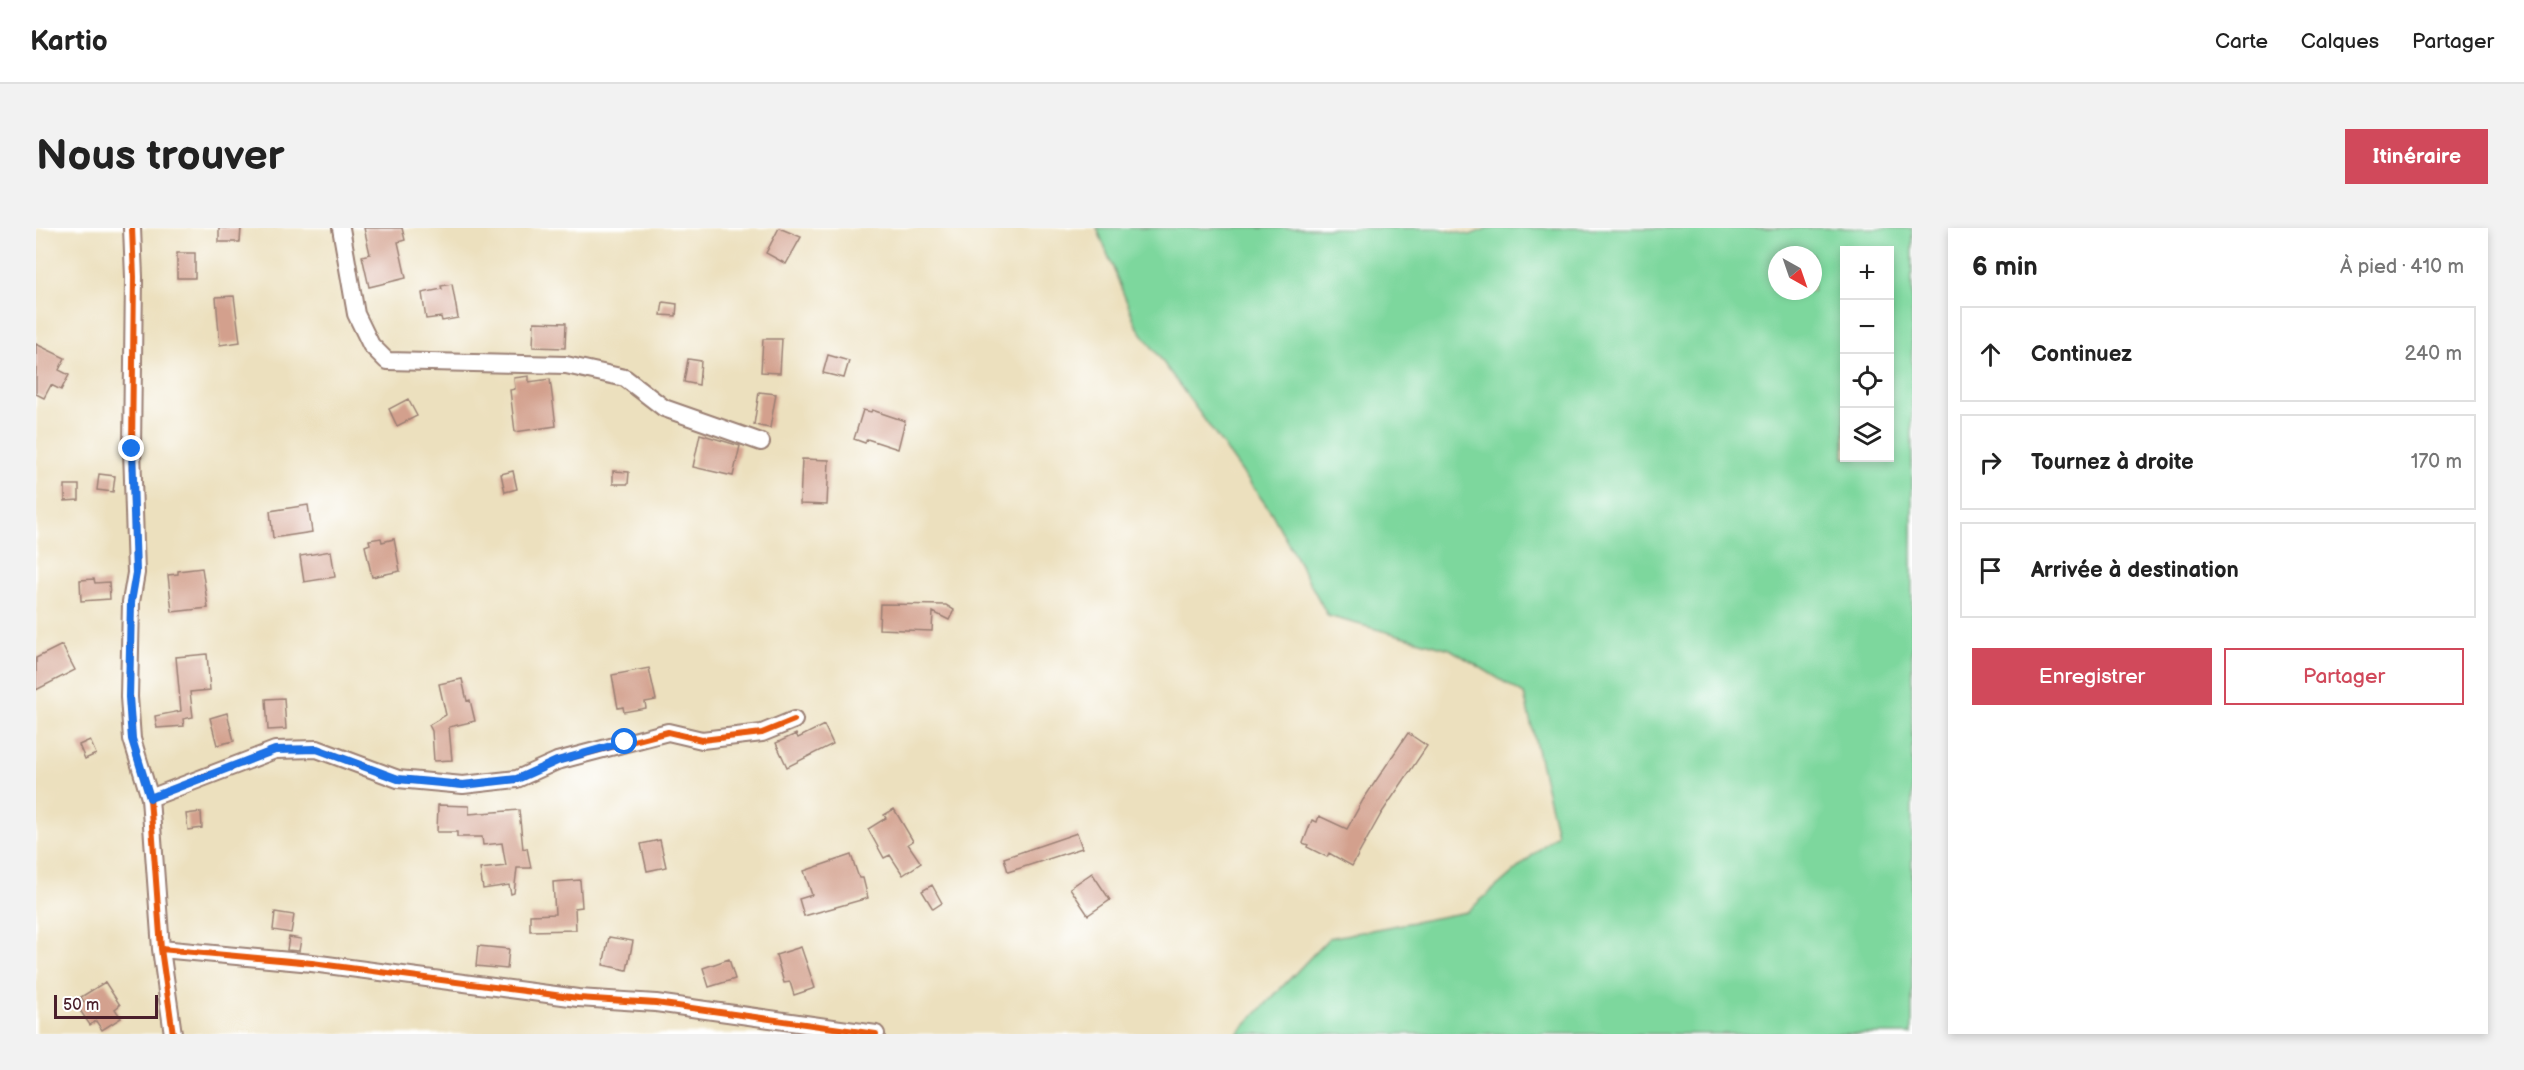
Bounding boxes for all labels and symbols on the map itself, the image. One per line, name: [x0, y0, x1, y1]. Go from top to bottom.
north arrow: [1768, 246, 1822, 300]
route end: [118, 435, 144, 461]
route start: [611, 728, 637, 754]
scale bar: [54, 992, 158, 1020]

